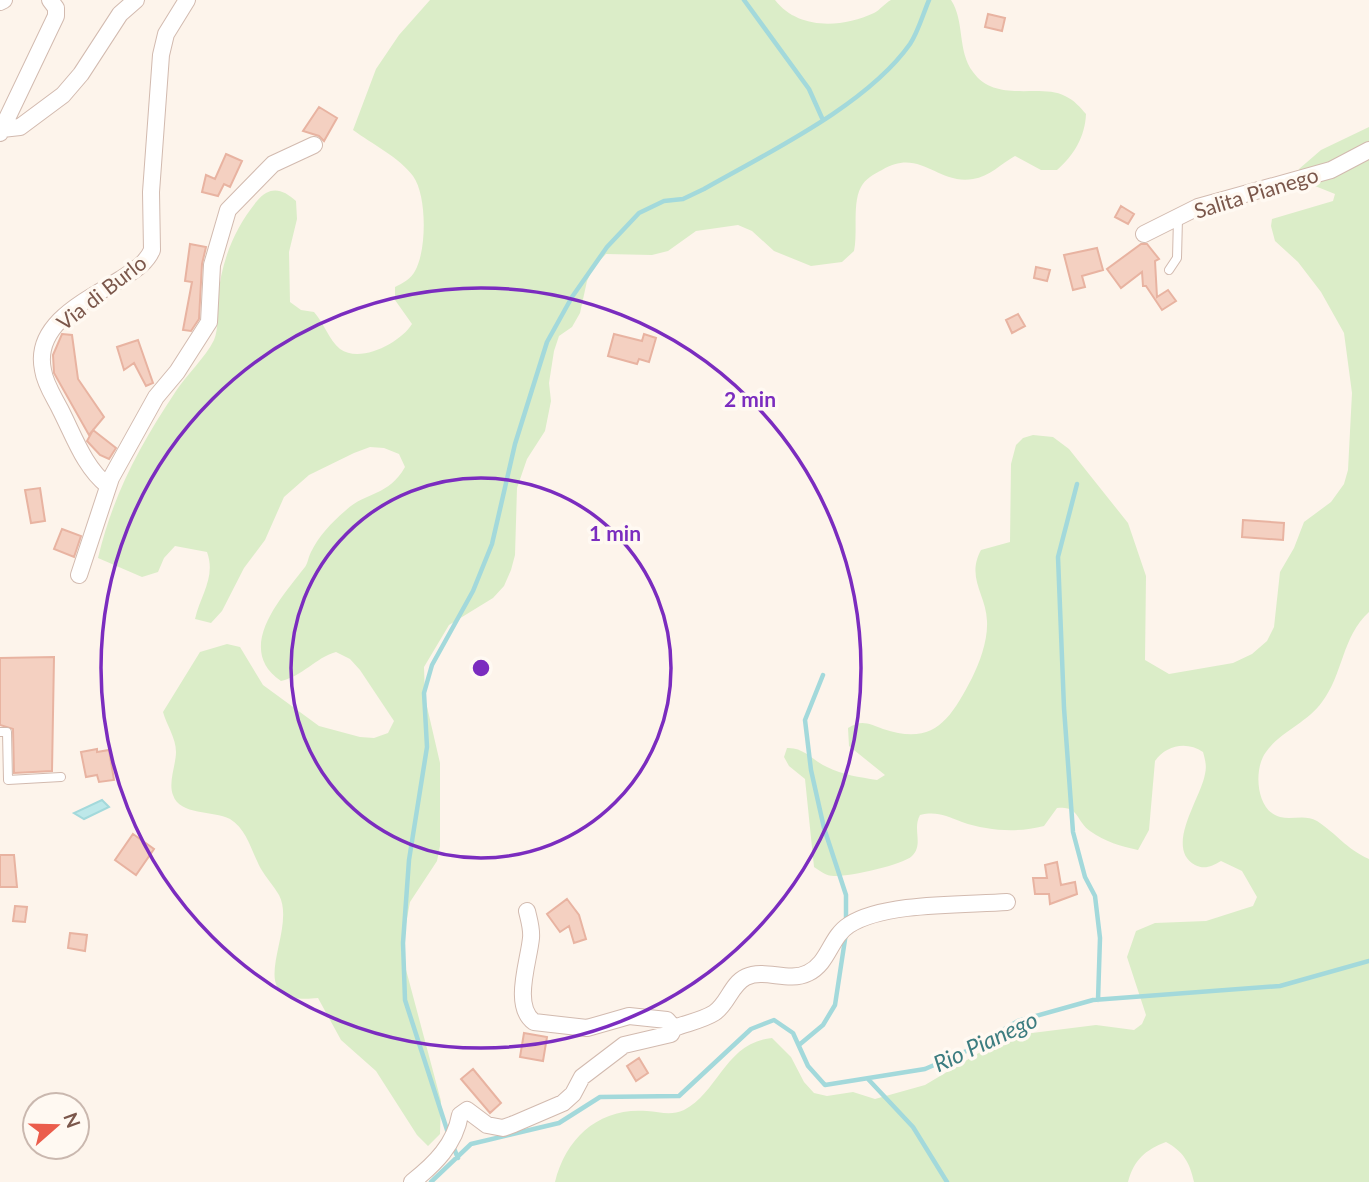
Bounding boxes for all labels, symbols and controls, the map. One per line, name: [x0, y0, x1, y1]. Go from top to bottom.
street label: Salita Pianego: [1191, 161, 1321, 223]
street label: Via di Burlo: [51, 249, 151, 335]
text: 2 min: [724, 386, 776, 411]
text: 1 min: [589, 520, 641, 545]
centre of rings: [469, 656, 493, 680]
water label: Rio Pianego: [928, 1005, 1042, 1077]
north arrow: [21, 1091, 91, 1161]
text: N: [59, 1109, 86, 1131]

